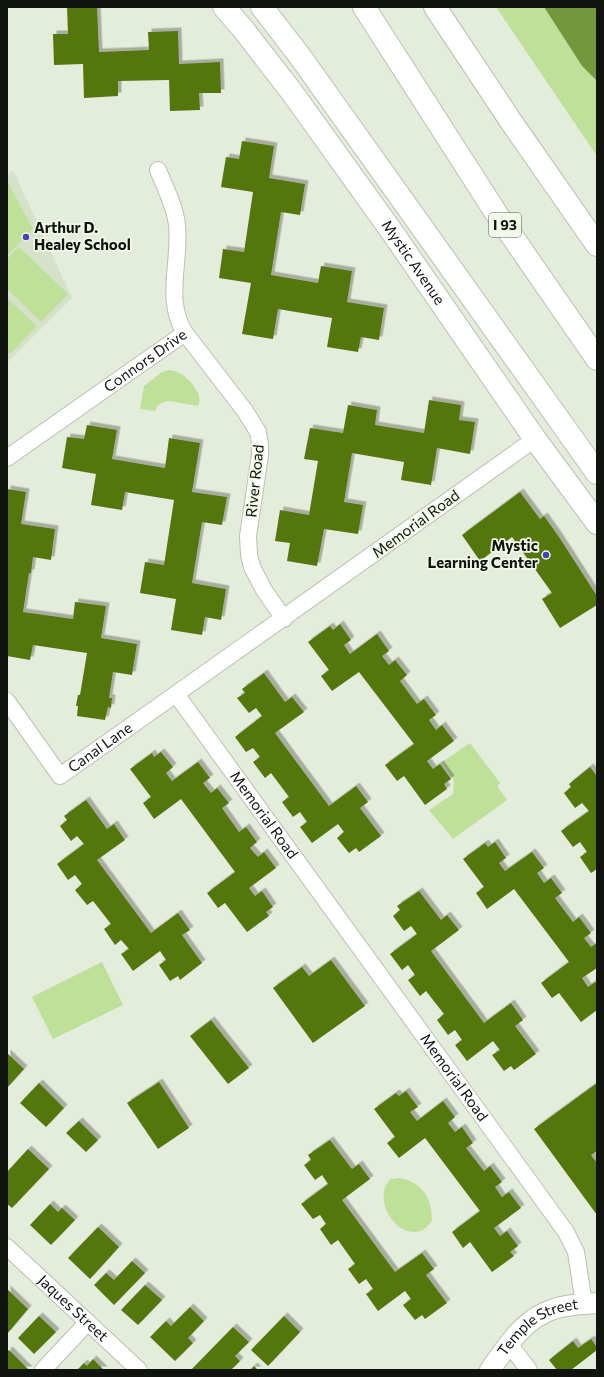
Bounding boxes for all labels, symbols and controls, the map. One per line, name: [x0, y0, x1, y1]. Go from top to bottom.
road number: I 93: [489, 213, 521, 237]
street label: Mystic Avenue: [378, 216, 449, 308]
place label: Arthur D. Healey School: [34, 218, 131, 253]
marker: Arthur D. Healey School: [21, 232, 31, 242]
street label: Connors Drive: [100, 325, 190, 395]
street label: River Road: [241, 444, 267, 518]
street label: Memorial Road: [368, 485, 463, 561]
place label: Mystic Learning Center: [427, 536, 538, 571]
marker: Mystic Learning Center: [541, 550, 551, 560]
street label: Canal Lane: [64, 718, 135, 776]
street label: Memorial Road: [227, 767, 302, 862]
street label: Memorial Road: [417, 1030, 493, 1124]
street label: Jaques Street: [35, 1271, 112, 1345]
street label: Temple Street: [493, 1294, 579, 1359]

